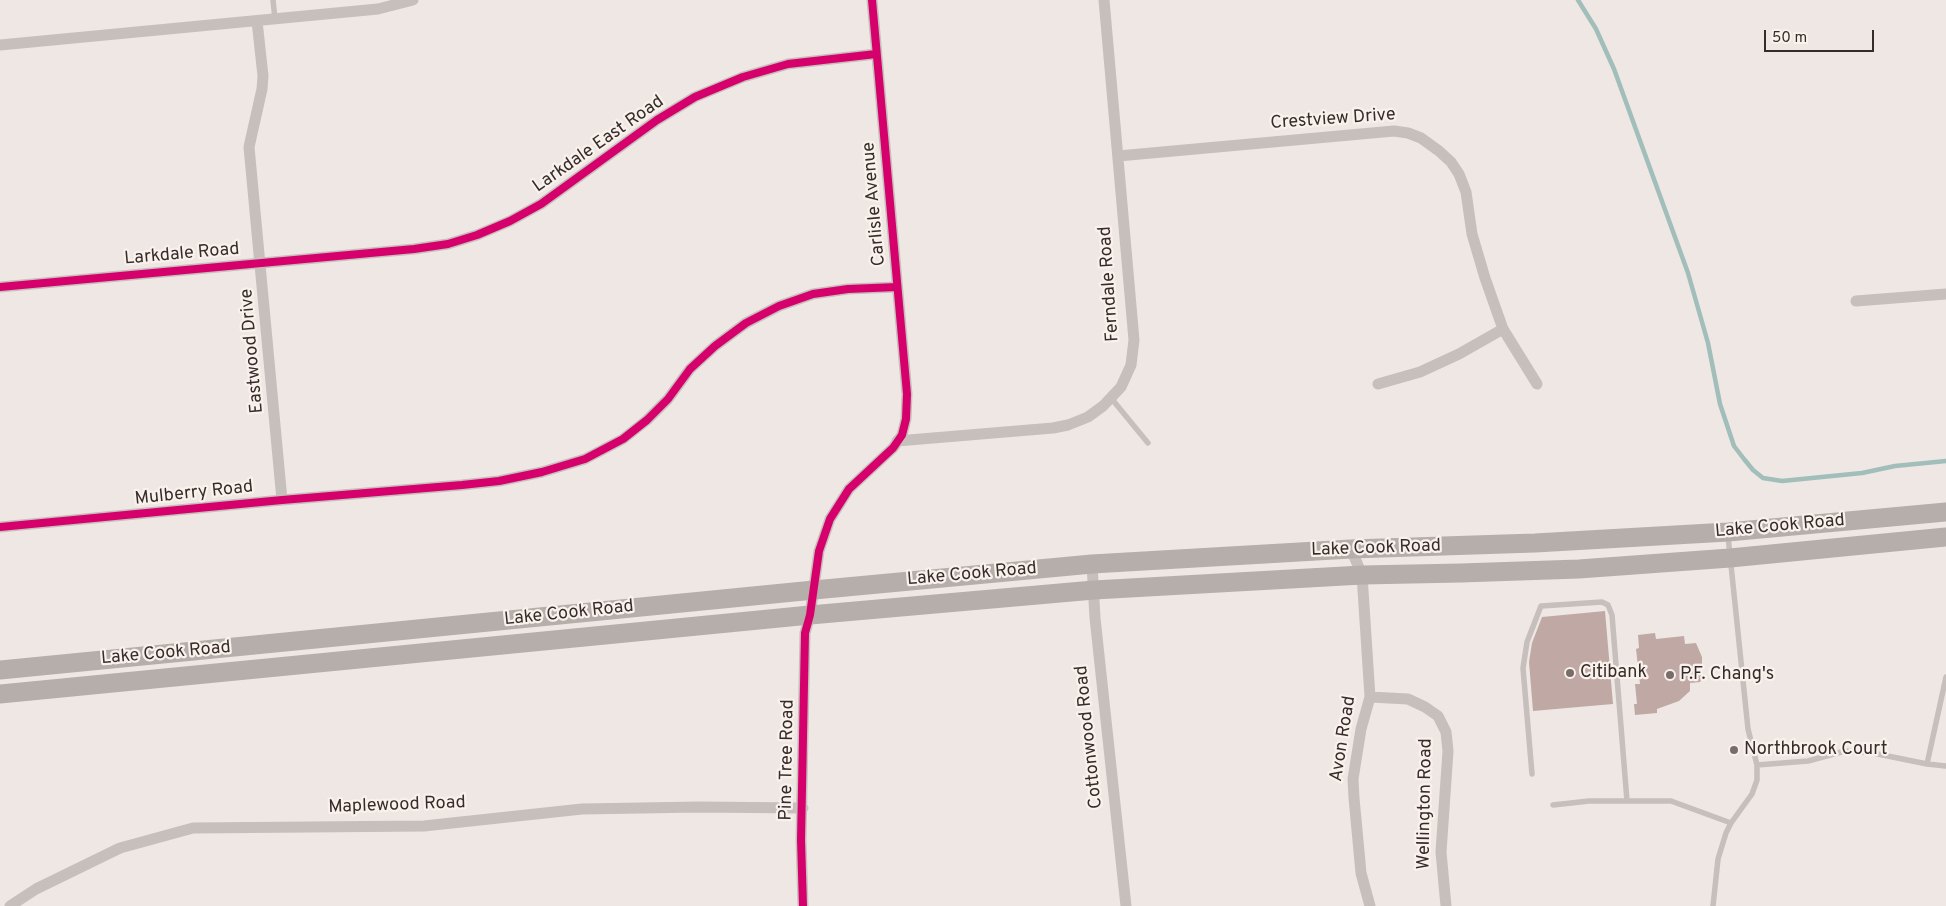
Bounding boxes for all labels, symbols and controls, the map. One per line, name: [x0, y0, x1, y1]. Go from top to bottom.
scale bar: [1766, 20, 1876, 52]
text: 50 m: [1772, 29, 1807, 48]
street label: Larkdale East Road: [529, 92, 669, 198]
street label: Crestview Drive: [1270, 105, 1396, 135]
street label: Carlisle Avenue: [859, 141, 891, 267]
street label: Ferndale Road: [1095, 226, 1125, 342]
street label: Larkdale Road: [123, 239, 241, 271]
street label: Eastwood Drive: [237, 288, 269, 414]
street label: Mulberry Road: [134, 477, 254, 511]
street label: Lake Cook Road: [1714, 511, 1846, 543]
street label: Lake Cook Road: [1311, 536, 1441, 562]
street label: Lake Cook Road: [906, 559, 1038, 591]
street label: Lake Cook Road: [503, 596, 635, 632]
street label: Lake Cook Road: [100, 638, 232, 670]
place label: Citibank: [1580, 662, 1647, 684]
street label: Cottonwood Road: [1072, 664, 1108, 810]
place label: P.F. Chang's: [1680, 664, 1774, 686]
marker: Citibank: [1564, 667, 1576, 679]
marker: P.F. Chang's: [1664, 669, 1676, 681]
street label: Avon Road: [1327, 695, 1361, 783]
street label: Pine Tree Road: [776, 699, 800, 821]
street label: Wellington Road: [1414, 738, 1438, 870]
place label: Northbrook Court: [1744, 739, 1887, 761]
marker: Northbrook Court: [1728, 744, 1740, 756]
street label: Maplewood Road: [328, 793, 466, 819]

